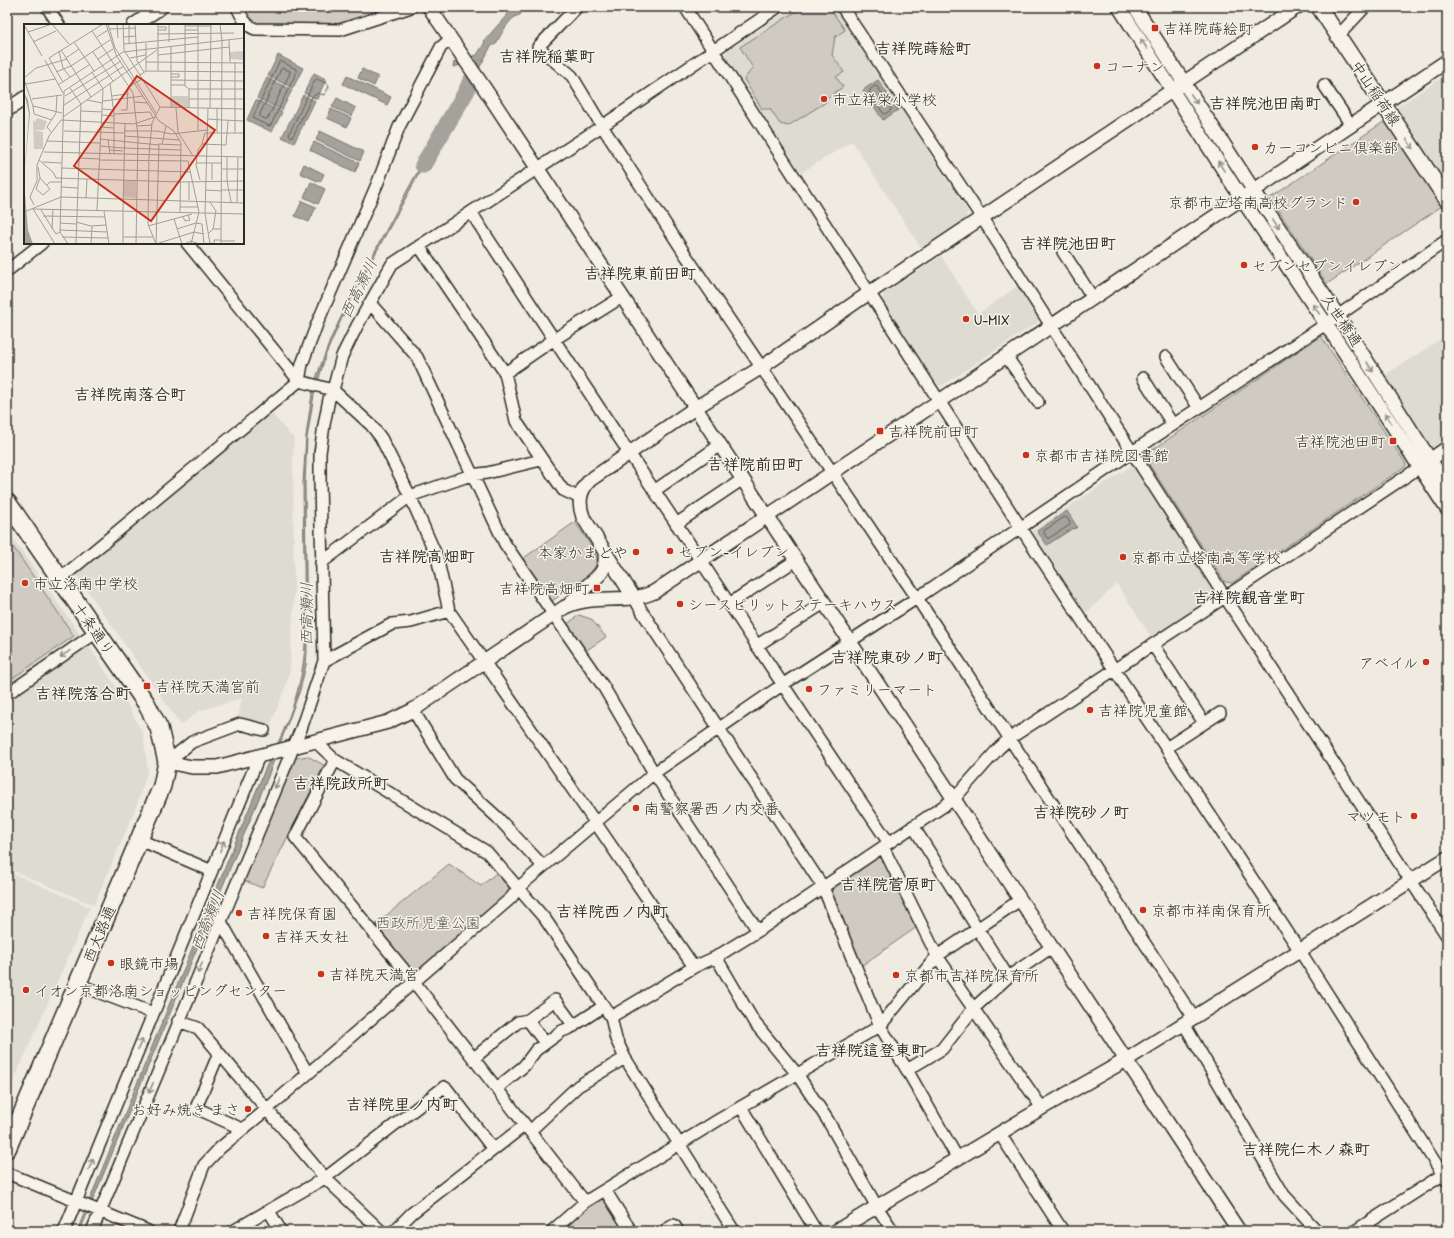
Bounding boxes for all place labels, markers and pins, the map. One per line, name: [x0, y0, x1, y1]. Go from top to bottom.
place label: 吉祥院蒔絵町: [1163, 18, 1254, 39]
marker: 吉祥院蒔絵町: [1150, 23, 1160, 33]
place label: コーナン: [1105, 56, 1165, 77]
marker: コーナン: [1092, 61, 1102, 71]
place label: 市立祥栄小学校: [832, 89, 937, 110]
marker: 市立祥栄小学校: [819, 94, 829, 104]
place label: カーコンビニ倶楽部: [1263, 137, 1398, 158]
marker: カーコンビニ倶楽部: [1250, 142, 1260, 152]
place label: 京都市立塔南高校グランド: [1168, 192, 1348, 213]
marker: 京都市立塔南高校グランド: [1351, 197, 1361, 207]
place label: セブンセブンイレブン: [1252, 255, 1402, 276]
marker: セブンセブンイレブン: [1239, 260, 1249, 270]
place label: U-MIX: [974, 309, 1010, 330]
marker: U-MIX: [961, 314, 971, 324]
place label: 吉祥院前田町: [888, 421, 979, 442]
marker: 吉祥院前田町: [875, 426, 885, 436]
place label: 吉祥院池田町: [1295, 431, 1386, 452]
marker: 吉祥院池田町: [1388, 436, 1398, 446]
place label: 京都市吉祥院図書館: [1034, 445, 1169, 466]
marker: 京都市吉祥院図書館: [1021, 450, 1031, 460]
place label: セブン-イレブン: [678, 541, 789, 562]
place label: 本家かまどや: [537, 542, 628, 563]
marker: セブン-イレブン: [665, 546, 675, 556]
marker: 本家かまどや: [631, 547, 641, 557]
place label: 京都市立塔南高等学校: [1131, 547, 1281, 568]
marker: 京都市立塔南高等学校: [1118, 552, 1128, 562]
place label: 市立洛南中学校: [33, 573, 138, 594]
marker: 市立洛南中学校: [20, 578, 30, 588]
place label: 吉祥院高畑町: [499, 578, 590, 599]
marker: 吉祥院高畑町: [592, 583, 602, 593]
place label: シースピリットステーキハウス: [688, 594, 897, 615]
marker: シースピリットステーキハウス: [675, 599, 685, 609]
place label: アベイル: [1359, 652, 1418, 673]
marker: アベイル: [1421, 657, 1431, 667]
place label: 吉祥院天満宮前: [155, 676, 260, 697]
place label: ファミリーマート: [817, 679, 937, 700]
marker: 吉祥院天満宮前: [142, 681, 152, 691]
marker: ファミリーマート: [804, 684, 814, 694]
place label: 吉祥院児童館: [1098, 700, 1188, 721]
marker: 吉祥院児童館: [1085, 705, 1095, 715]
place label: 南警察署西ノ内交番: [644, 798, 779, 819]
marker: 南警察署西ノ内交番: [631, 803, 641, 813]
place label: マツモト: [1346, 806, 1406, 827]
marker: マツモト: [1409, 811, 1419, 821]
place label: 京都市祥南保育所: [1151, 900, 1271, 921]
place label: 吉祥院保育園: [247, 903, 337, 924]
marker: 京都市祥南保育所: [1138, 905, 1148, 915]
marker: 吉祥院保育園: [234, 908, 244, 918]
place label: 吉祥天女社: [274, 926, 349, 947]
marker: 吉祥天女社: [261, 931, 271, 941]
place label: 眼鏡市場: [119, 953, 179, 974]
marker: 眼鏡市場: [106, 958, 116, 968]
place label: 吉祥院天満宮: [329, 964, 419, 985]
place label: 京都市吉祥院保育所: [904, 965, 1039, 986]
marker: 吉祥院天満宮: [316, 969, 326, 979]
marker: 京都市吉祥院保育所: [891, 970, 901, 980]
place label: イオン京都洛南ショッピングセンター: [34, 980, 287, 1001]
marker: イオン京都洛南ショッピングセンター: [21, 985, 31, 995]
place label: お好み焼き まさ: [132, 1099, 240, 1120]
marker: お好み焼き まさ: [243, 1104, 253, 1114]

